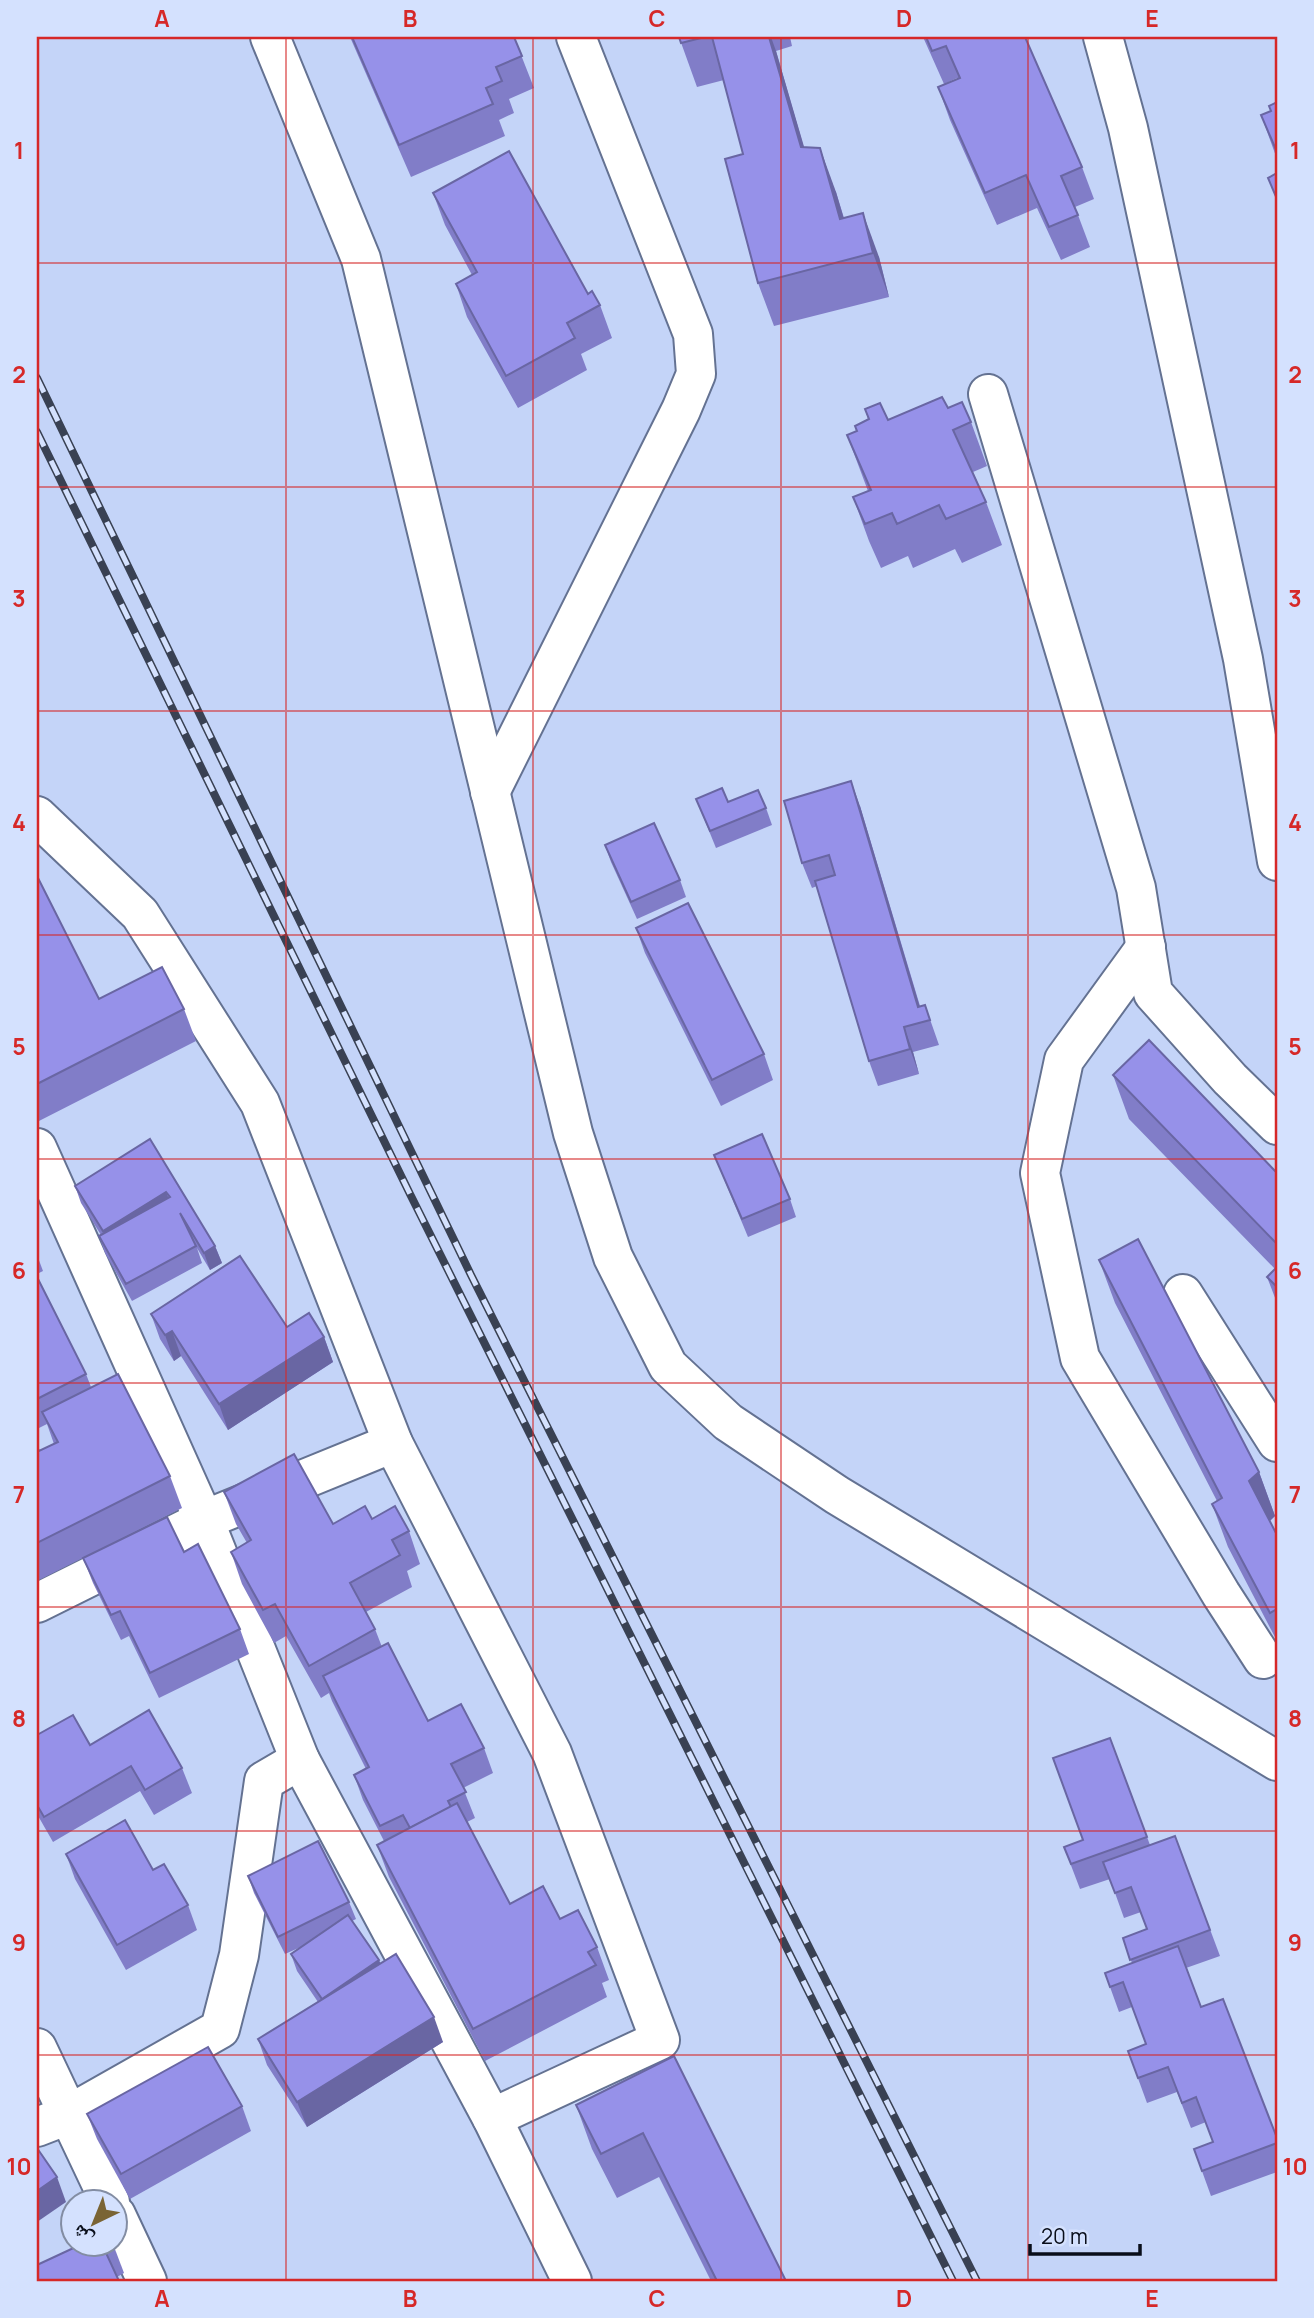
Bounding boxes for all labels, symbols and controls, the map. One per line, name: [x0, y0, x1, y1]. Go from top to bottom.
text: A: [154, 2, 170, 34]
text: B: [403, 2, 417, 34]
text: C: [649, 2, 666, 34]
text: D: [896, 2, 912, 34]
text: E: [1145, 2, 1159, 34]
text: 1: [14, 134, 24, 166]
text: 1: [1290, 134, 1300, 166]
text: 2: [12, 358, 26, 390]
text: 2: [1288, 358, 1302, 390]
text: 3: [12, 582, 26, 614]
text: 3: [1288, 582, 1302, 614]
text: 4: [12, 806, 26, 838]
text: 4: [1288, 806, 1302, 838]
text: 5: [12, 1030, 26, 1062]
text: 5: [1288, 1030, 1302, 1062]
text: 6: [12, 1254, 26, 1286]
text: 6: [1288, 1254, 1302, 1286]
text: 7: [13, 1478, 25, 1510]
text: 7: [1289, 1478, 1301, 1510]
text: 8: [12, 1702, 26, 1734]
text: 8: [1288, 1702, 1302, 1734]
text: 9: [12, 1926, 26, 1958]
text: 9: [1288, 1926, 1302, 1958]
text: 10: [6, 2150, 32, 2182]
text: 10: [1282, 2150, 1308, 2182]
north arrow: [60, 2188, 130, 2258]
scale bar: [1030, 2213, 1141, 2257]
text: ش: [66, 2219, 99, 2252]
text: 20 m: [1041, 2222, 1088, 2250]
text: A: [154, 2282, 170, 2314]
text: B: [403, 2282, 417, 2314]
text: C: [649, 2282, 666, 2314]
text: D: [896, 2282, 912, 2314]
text: E: [1145, 2282, 1159, 2314]

